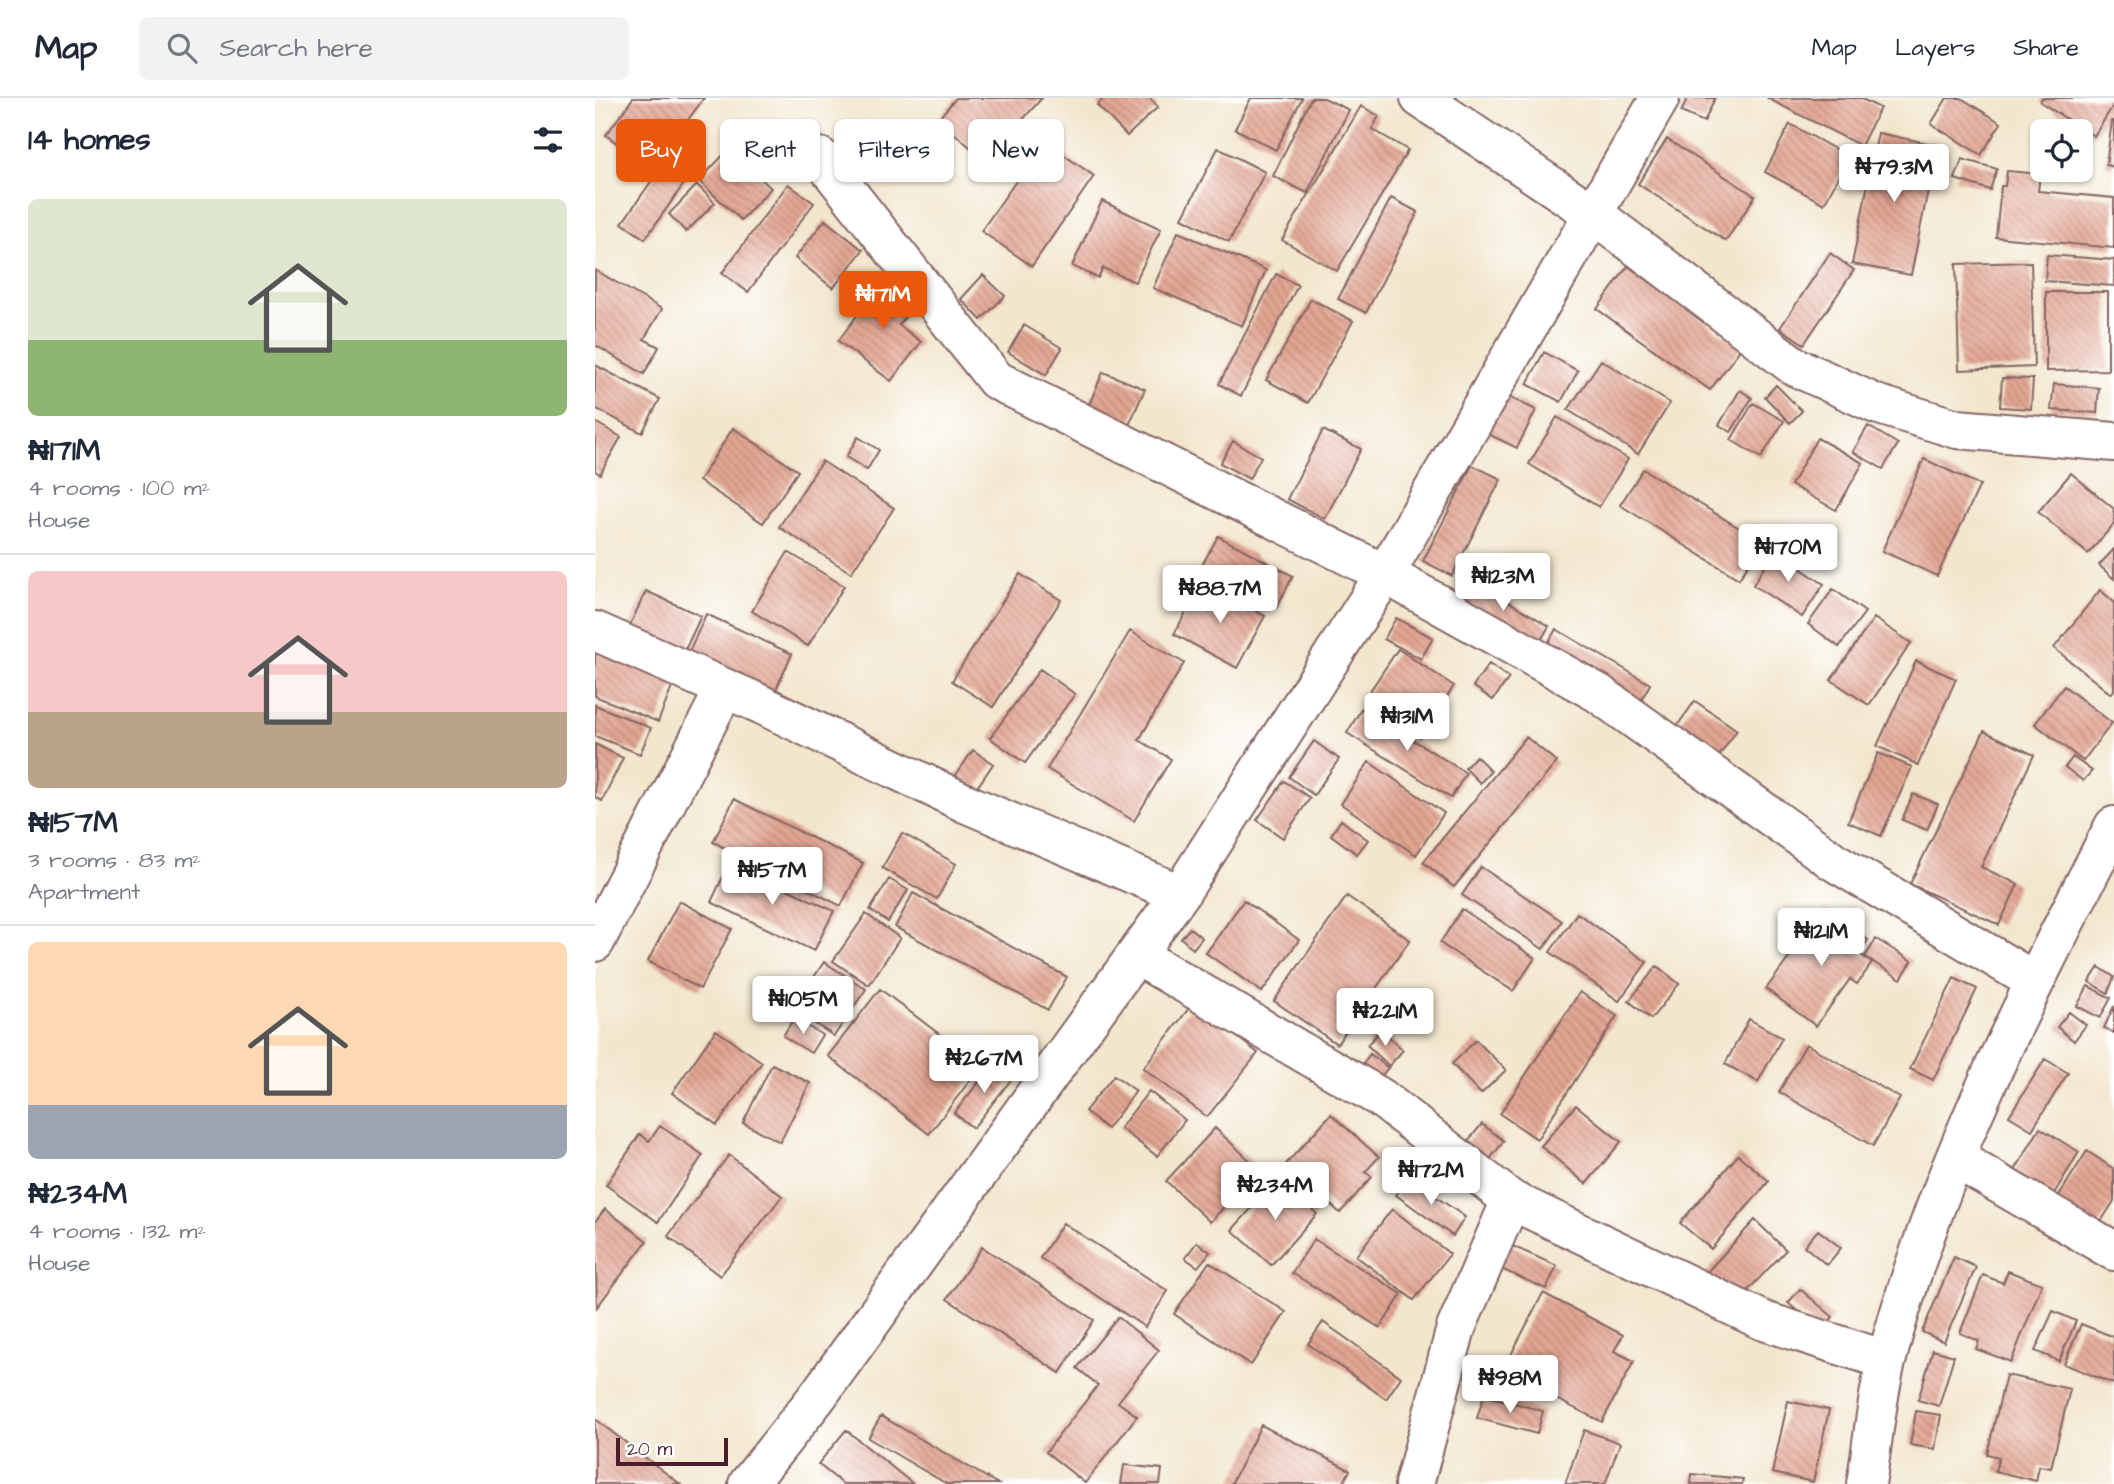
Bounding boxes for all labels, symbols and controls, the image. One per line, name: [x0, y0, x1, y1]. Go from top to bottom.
search box: [139, 17, 629, 80]
text: Map: [35, 25, 97, 71]
icon: search: [163, 29, 201, 67]
text: Search here: [219, 30, 373, 66]
text: Map: [1812, 31, 1857, 65]
text: Layers: [1895, 31, 1975, 65]
text: Share: [2013, 31, 2079, 65]
text: 14 homes: [28, 119, 151, 161]
chip: Buy: [616, 119, 706, 182]
chip: Rent: [720, 119, 820, 182]
chip: Filters: [834, 119, 954, 182]
chip: New: [968, 119, 1064, 182]
map controls: [2030, 119, 2093, 182]
button: locate: [2030, 119, 2093, 182]
icon: filters: [529, 121, 567, 159]
pin: ₦79.3M: [1837, 144, 1951, 204]
text: ₦79.3M: [1855, 151, 1933, 183]
icon: home: [235, 245, 361, 371]
pin: ₦171M: [834, 272, 932, 331]
text: ₦171M: [855, 278, 911, 310]
text: ₦171M: [28, 430, 101, 472]
text: 4 rooms · 100 m²: [28, 472, 210, 504]
text: House: [28, 504, 91, 536]
pin: ₦170M: [1739, 524, 1837, 584]
text: ₦170M: [1754, 531, 1822, 563]
pin: ₦123M: [1454, 554, 1552, 613]
text: ₦123M: [1471, 560, 1535, 592]
pin: ₦88.7M: [1163, 566, 1277, 625]
text: ₦88.7M: [1179, 572, 1261, 604]
icon: home: [235, 617, 361, 743]
pin: ₦131M: [1358, 694, 1456, 753]
text: ₦131M: [1380, 700, 1434, 732]
text: ₦157M: [28, 802, 118, 844]
text: 3 rooms · 83 m²: [28, 844, 201, 876]
pin: ₦157M: [723, 848, 821, 907]
text: ₦157M: [737, 854, 807, 886]
text: Apartment: [28, 876, 140, 908]
pin: ₦121M: [1772, 908, 1870, 968]
text: ₦121M: [1794, 915, 1848, 947]
pin: ₦105M: [754, 976, 852, 1036]
text: ₦105M: [768, 983, 838, 1015]
icon: home: [235, 988, 361, 1114]
pin: ₦221M: [1336, 988, 1434, 1048]
text: ₦221M: [1353, 995, 1417, 1027]
pin: ₦267M: [935, 1035, 1033, 1095]
text: ₦267M: [945, 1042, 1023, 1074]
pin: ₦172M: [1382, 1148, 1480, 1207]
text: ₦172M: [1398, 1154, 1464, 1186]
pin: ₦234M: [1226, 1162, 1324, 1222]
text: ₦234M: [1237, 1169, 1313, 1201]
text: ₦234M: [28, 1173, 127, 1215]
text: 4 rooms · 132 m²: [28, 1215, 206, 1247]
text: House: [28, 1247, 91, 1279]
pin: ₦98M: [1469, 1356, 1551, 1415]
text: ₦98M: [1478, 1362, 1542, 1394]
scale bar: [616, 1435, 728, 1467]
text: 20 m: [627, 1436, 672, 1463]

